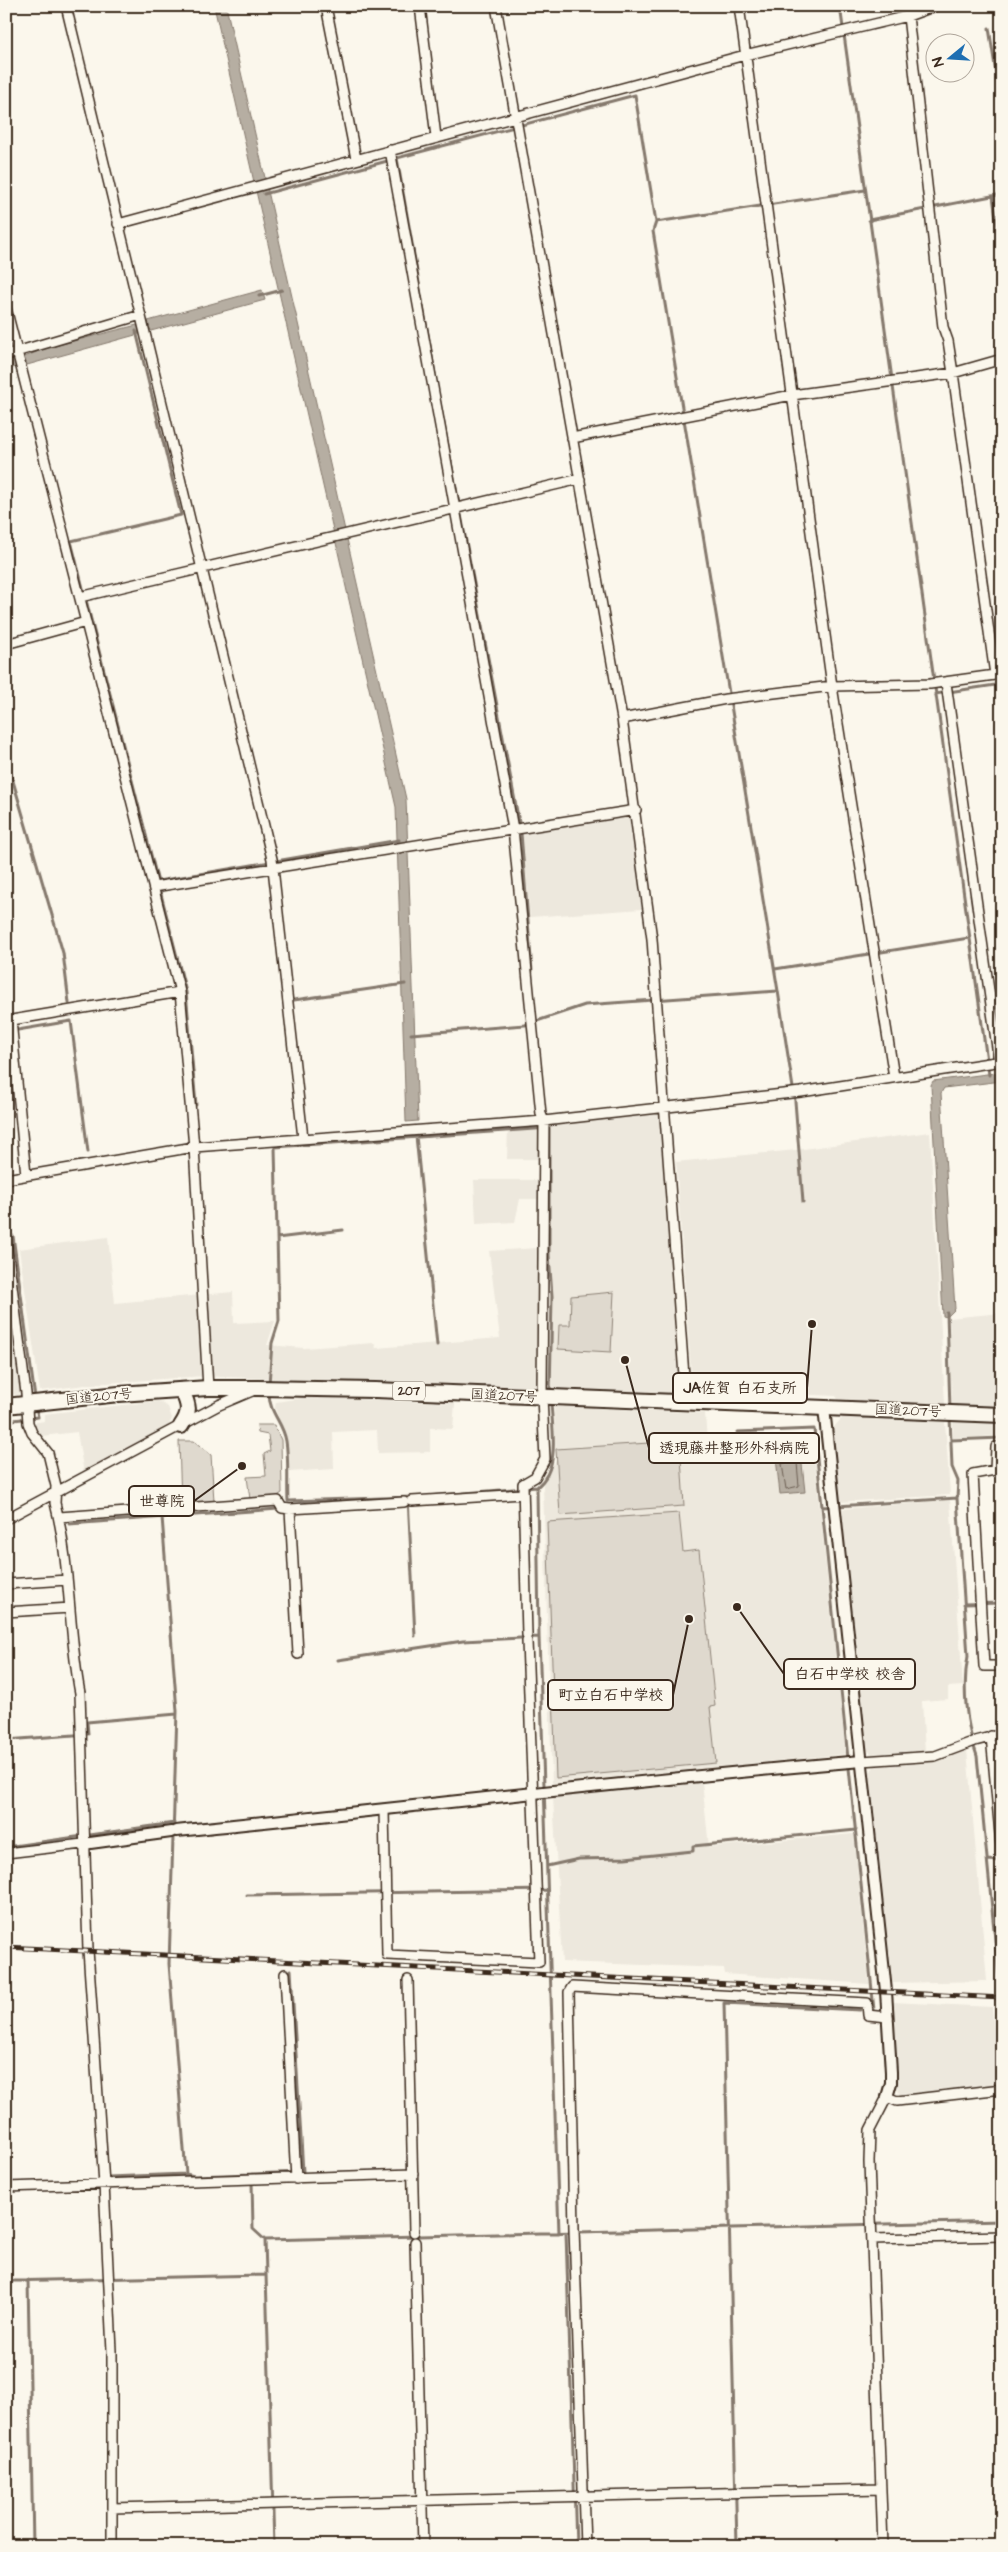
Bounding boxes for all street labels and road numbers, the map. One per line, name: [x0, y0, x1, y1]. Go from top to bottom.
road number: 207: [393, 1382, 425, 1400]
street label: 国道207号: [64, 1384, 134, 1410]
street label: 国道207号: [470, 1384, 538, 1408]
street label: 国道207号: [874, 1400, 942, 1422]

